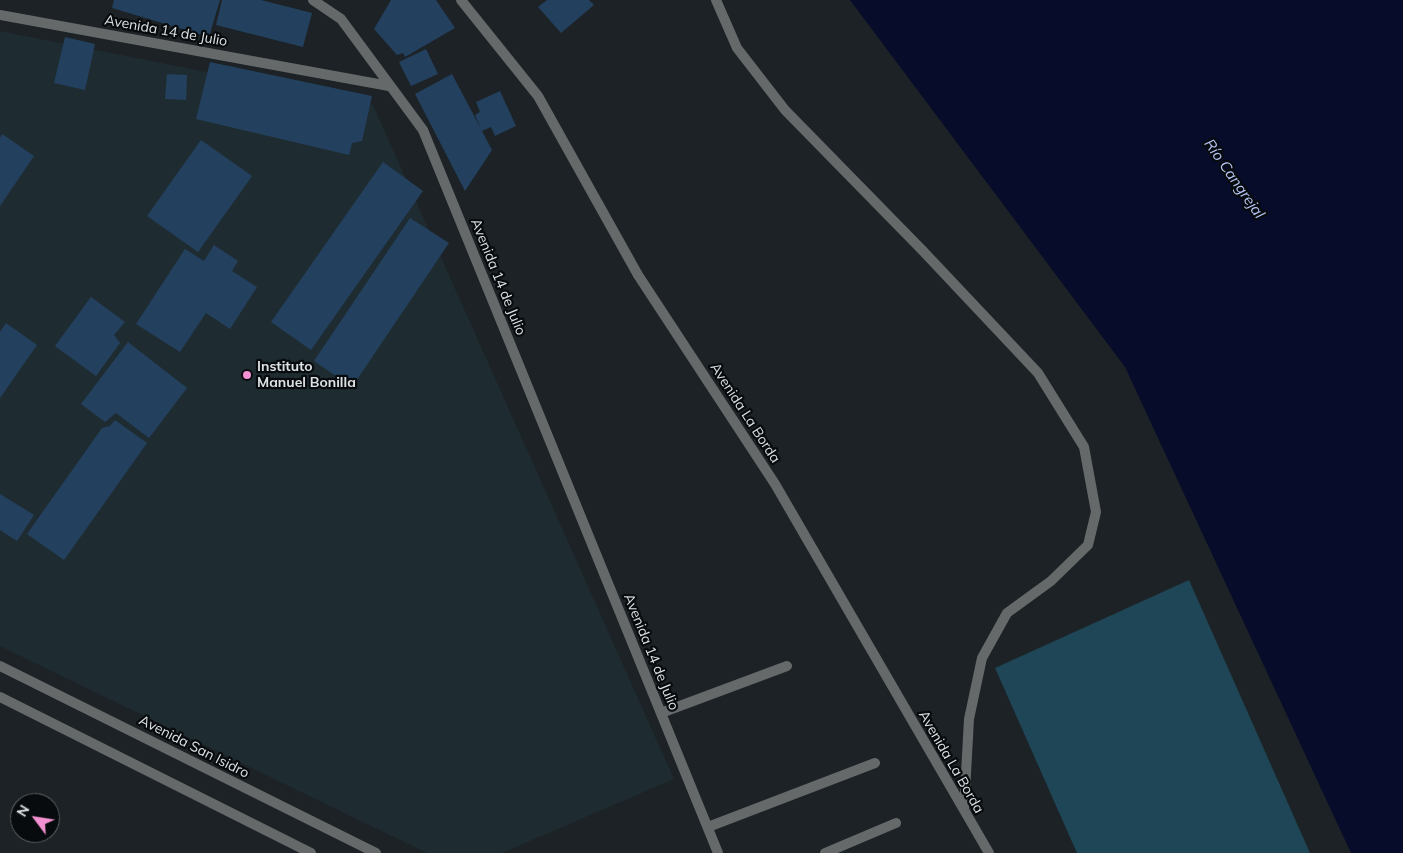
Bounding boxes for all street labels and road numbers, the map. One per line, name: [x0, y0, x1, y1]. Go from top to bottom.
street label: Avenida 14 de Julio: [103, 12, 229, 50]
street label: Avenida 14 de Julio: [467, 216, 529, 338]
street label: Avenida La Borda: [706, 360, 784, 466]
street label: Avenida 14 de Julio: [620, 591, 682, 713]
street label: Avenida La Borda: [915, 708, 987, 816]
street label: Avenida San Isidro: [136, 712, 252, 782]

